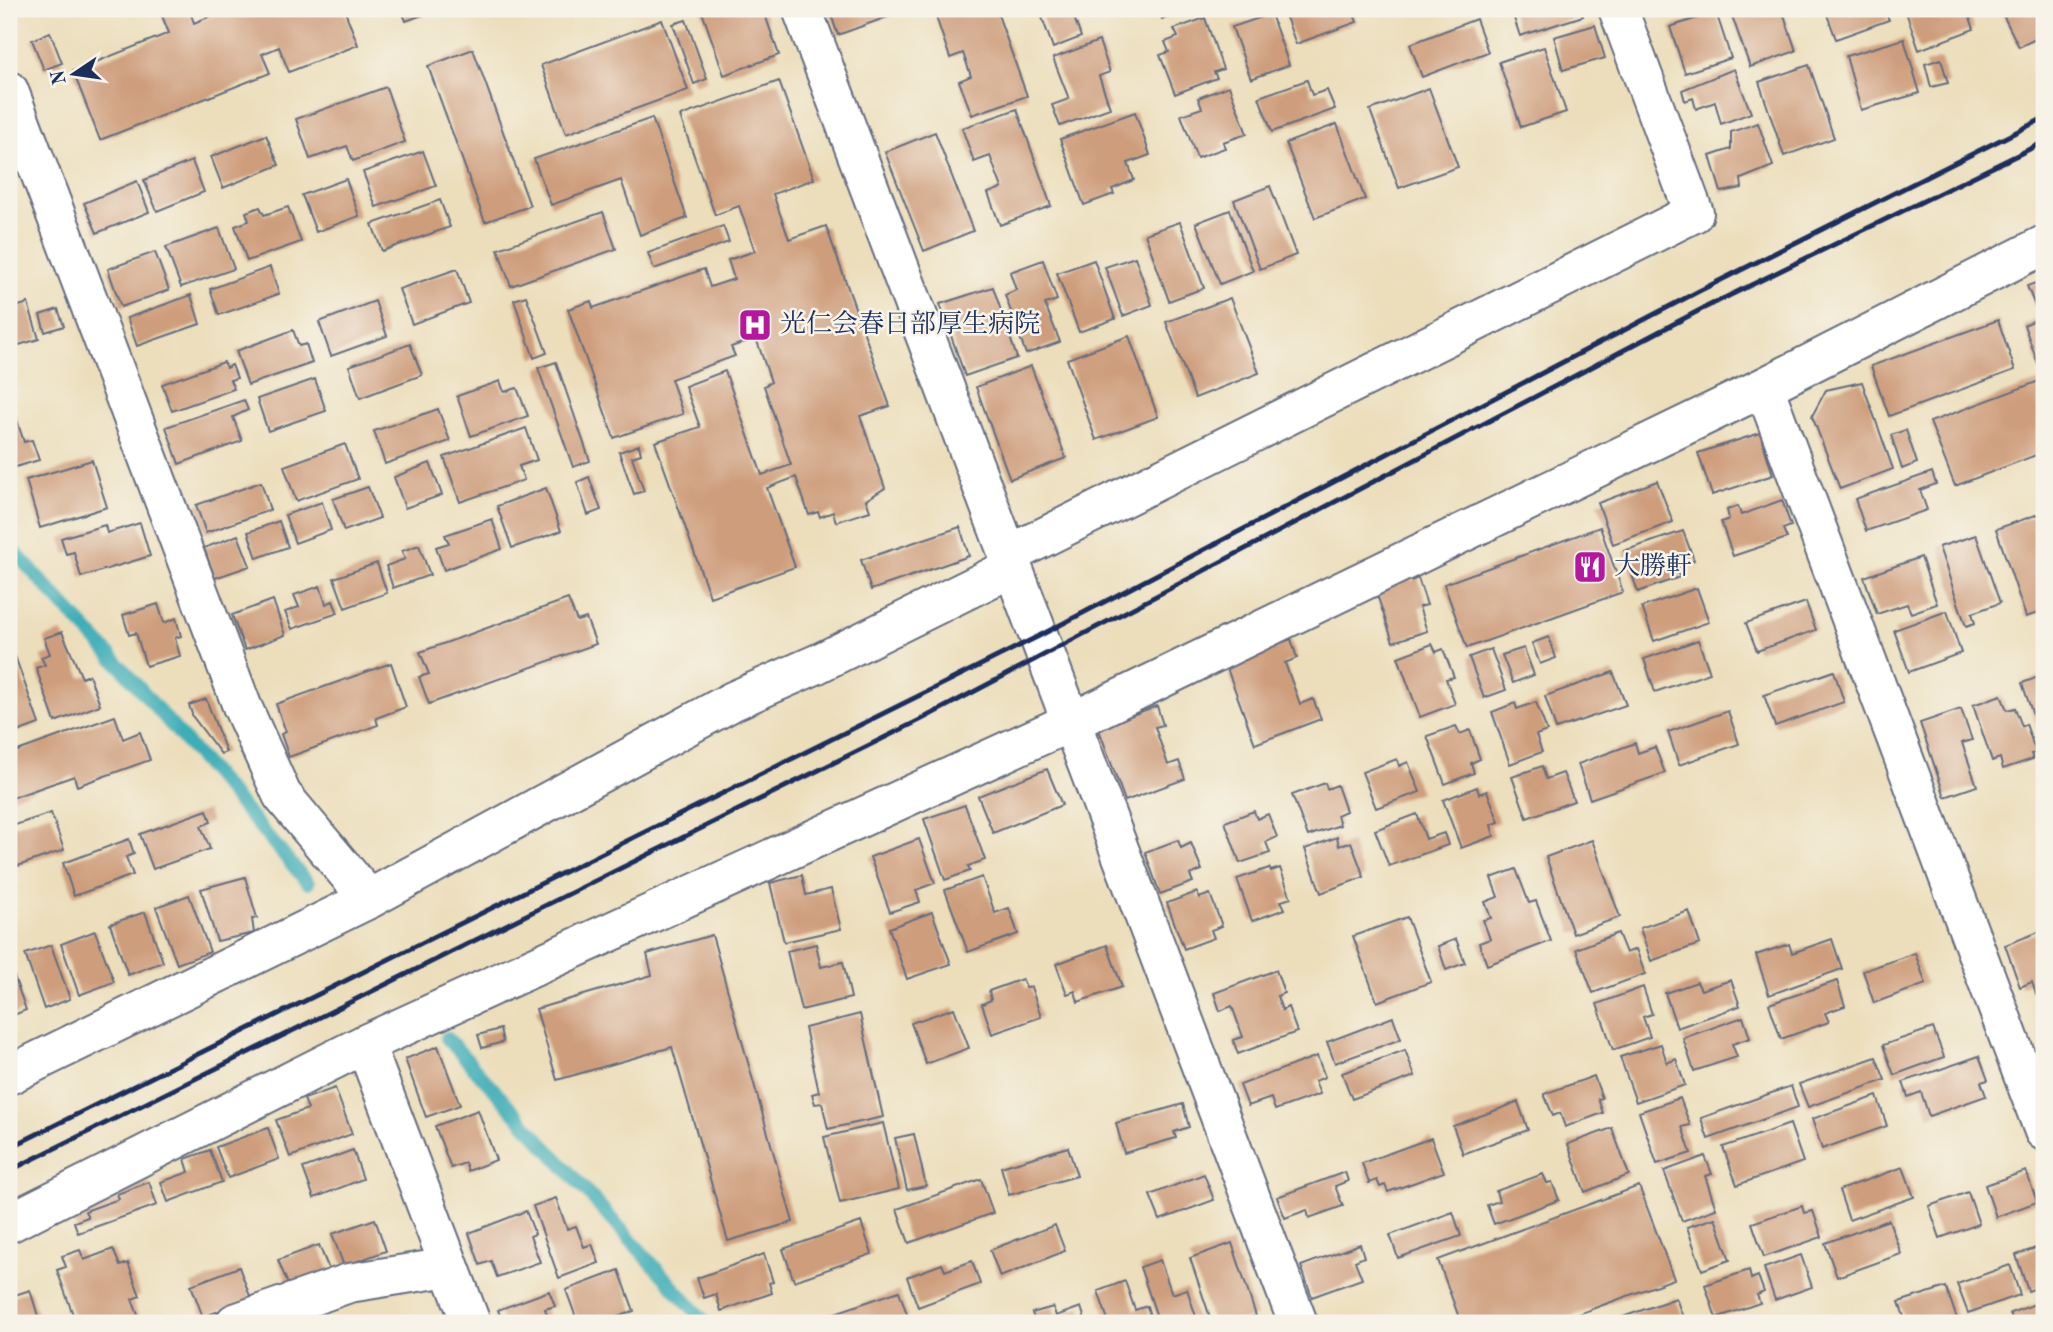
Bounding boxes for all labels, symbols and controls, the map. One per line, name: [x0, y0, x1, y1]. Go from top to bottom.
north arrow: [38, 38, 108, 108]
text: N: [49, 68, 71, 86]
hospital icon: 光仁会春日部厚生病院: [736, 306, 774, 344]
place label: 光仁会春日部厚生病院: [780, 310, 1040, 338]
restaurant icon: 大勝軒: [1571, 548, 1609, 586]
place label: 大勝軒: [1614, 552, 1692, 580]

